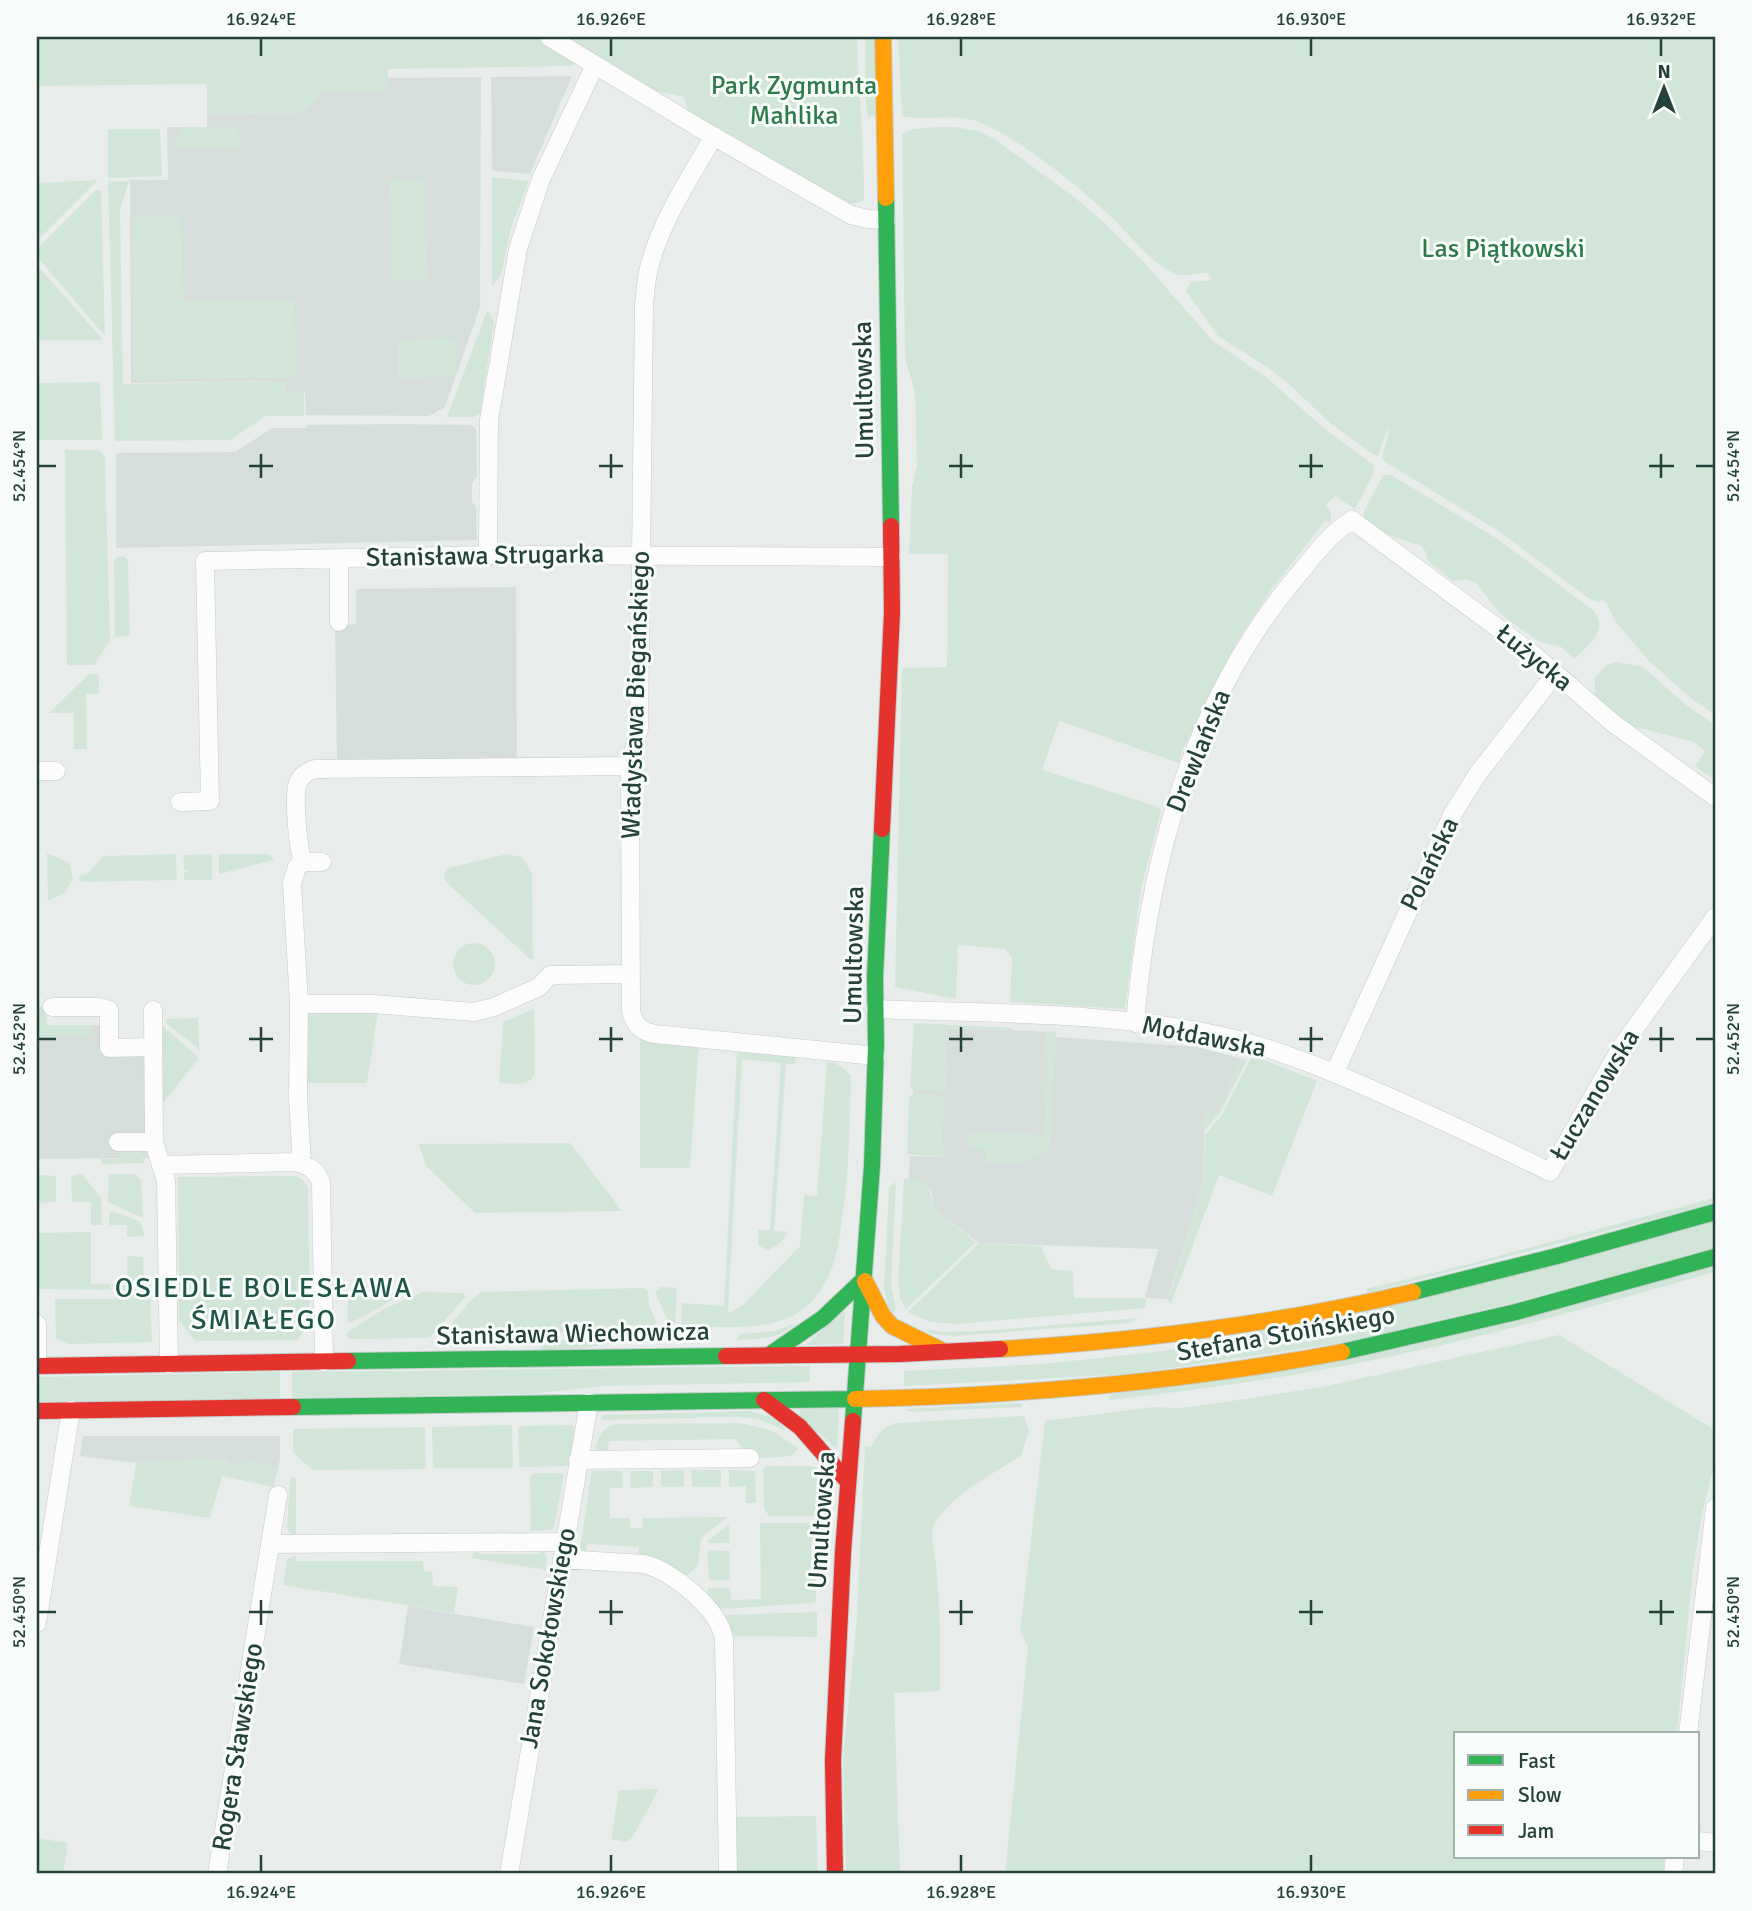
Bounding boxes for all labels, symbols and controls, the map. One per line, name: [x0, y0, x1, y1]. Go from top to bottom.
text: 16.924°E: [226, 8, 296, 30]
text: 16.926°E: [576, 8, 646, 30]
text: 16.928°E: [926, 8, 996, 30]
text: 16.930°E: [1276, 8, 1346, 30]
text: 16.932°E: [1626, 8, 1696, 30]
north arrow: [1630, 52, 1700, 122]
text: N: [1657, 60, 1671, 84]
park label: Park Zygmunta Mahlika: [711, 70, 877, 132]
park label: Las Piątkowski: [1421, 233, 1585, 265]
street label: Umultowska: [847, 321, 881, 459]
text: 52.454°N: [8, 430, 30, 502]
text: 52.454°N: [1722, 430, 1744, 502]
street label: Stanisława Strugarka: [366, 538, 604, 574]
street label: Władysława Biegańskiego: [615, 550, 657, 840]
street label: Łużycka: [1489, 617, 1579, 699]
street label: Drewlańska: [1160, 685, 1238, 817]
street label: Polańska: [1394, 812, 1466, 916]
street label: Umultowska: [837, 886, 871, 1024]
text: 52.452°N: [8, 1003, 30, 1075]
text: 52.452°N: [1722, 1003, 1744, 1075]
street label: Mołdawska: [1139, 1009, 1269, 1065]
street label: Łuczanowska: [1543, 1023, 1647, 1167]
district label: OSIEDLE BOLESŁAWA ŚMIAŁEGO: [115, 1271, 413, 1337]
street label: Stefana Stoińskiego: [1174, 1299, 1398, 1369]
street label: Stanisława Wiechowicza: [436, 1316, 710, 1352]
street label: Umultowska: [801, 1450, 843, 1590]
street label: Jana Sokołowskiego: [513, 1525, 583, 1751]
text: 52.450°N: [8, 1576, 30, 1648]
text: 52.450°N: [1722, 1576, 1744, 1648]
street label: Rogera Sławskiego: [206, 1641, 270, 1853]
legend: [1454, 1732, 1700, 1858]
text: Fast: [1518, 1748, 1555, 1774]
text: Slow: [1518, 1782, 1562, 1808]
text: Jam: [1518, 1818, 1554, 1844]
text: 16.924°E: [226, 1881, 296, 1903]
text: 16.926°E: [576, 1881, 646, 1903]
text: 16.928°E: [926, 1881, 996, 1903]
text: 16.930°E: [1276, 1881, 1346, 1903]

